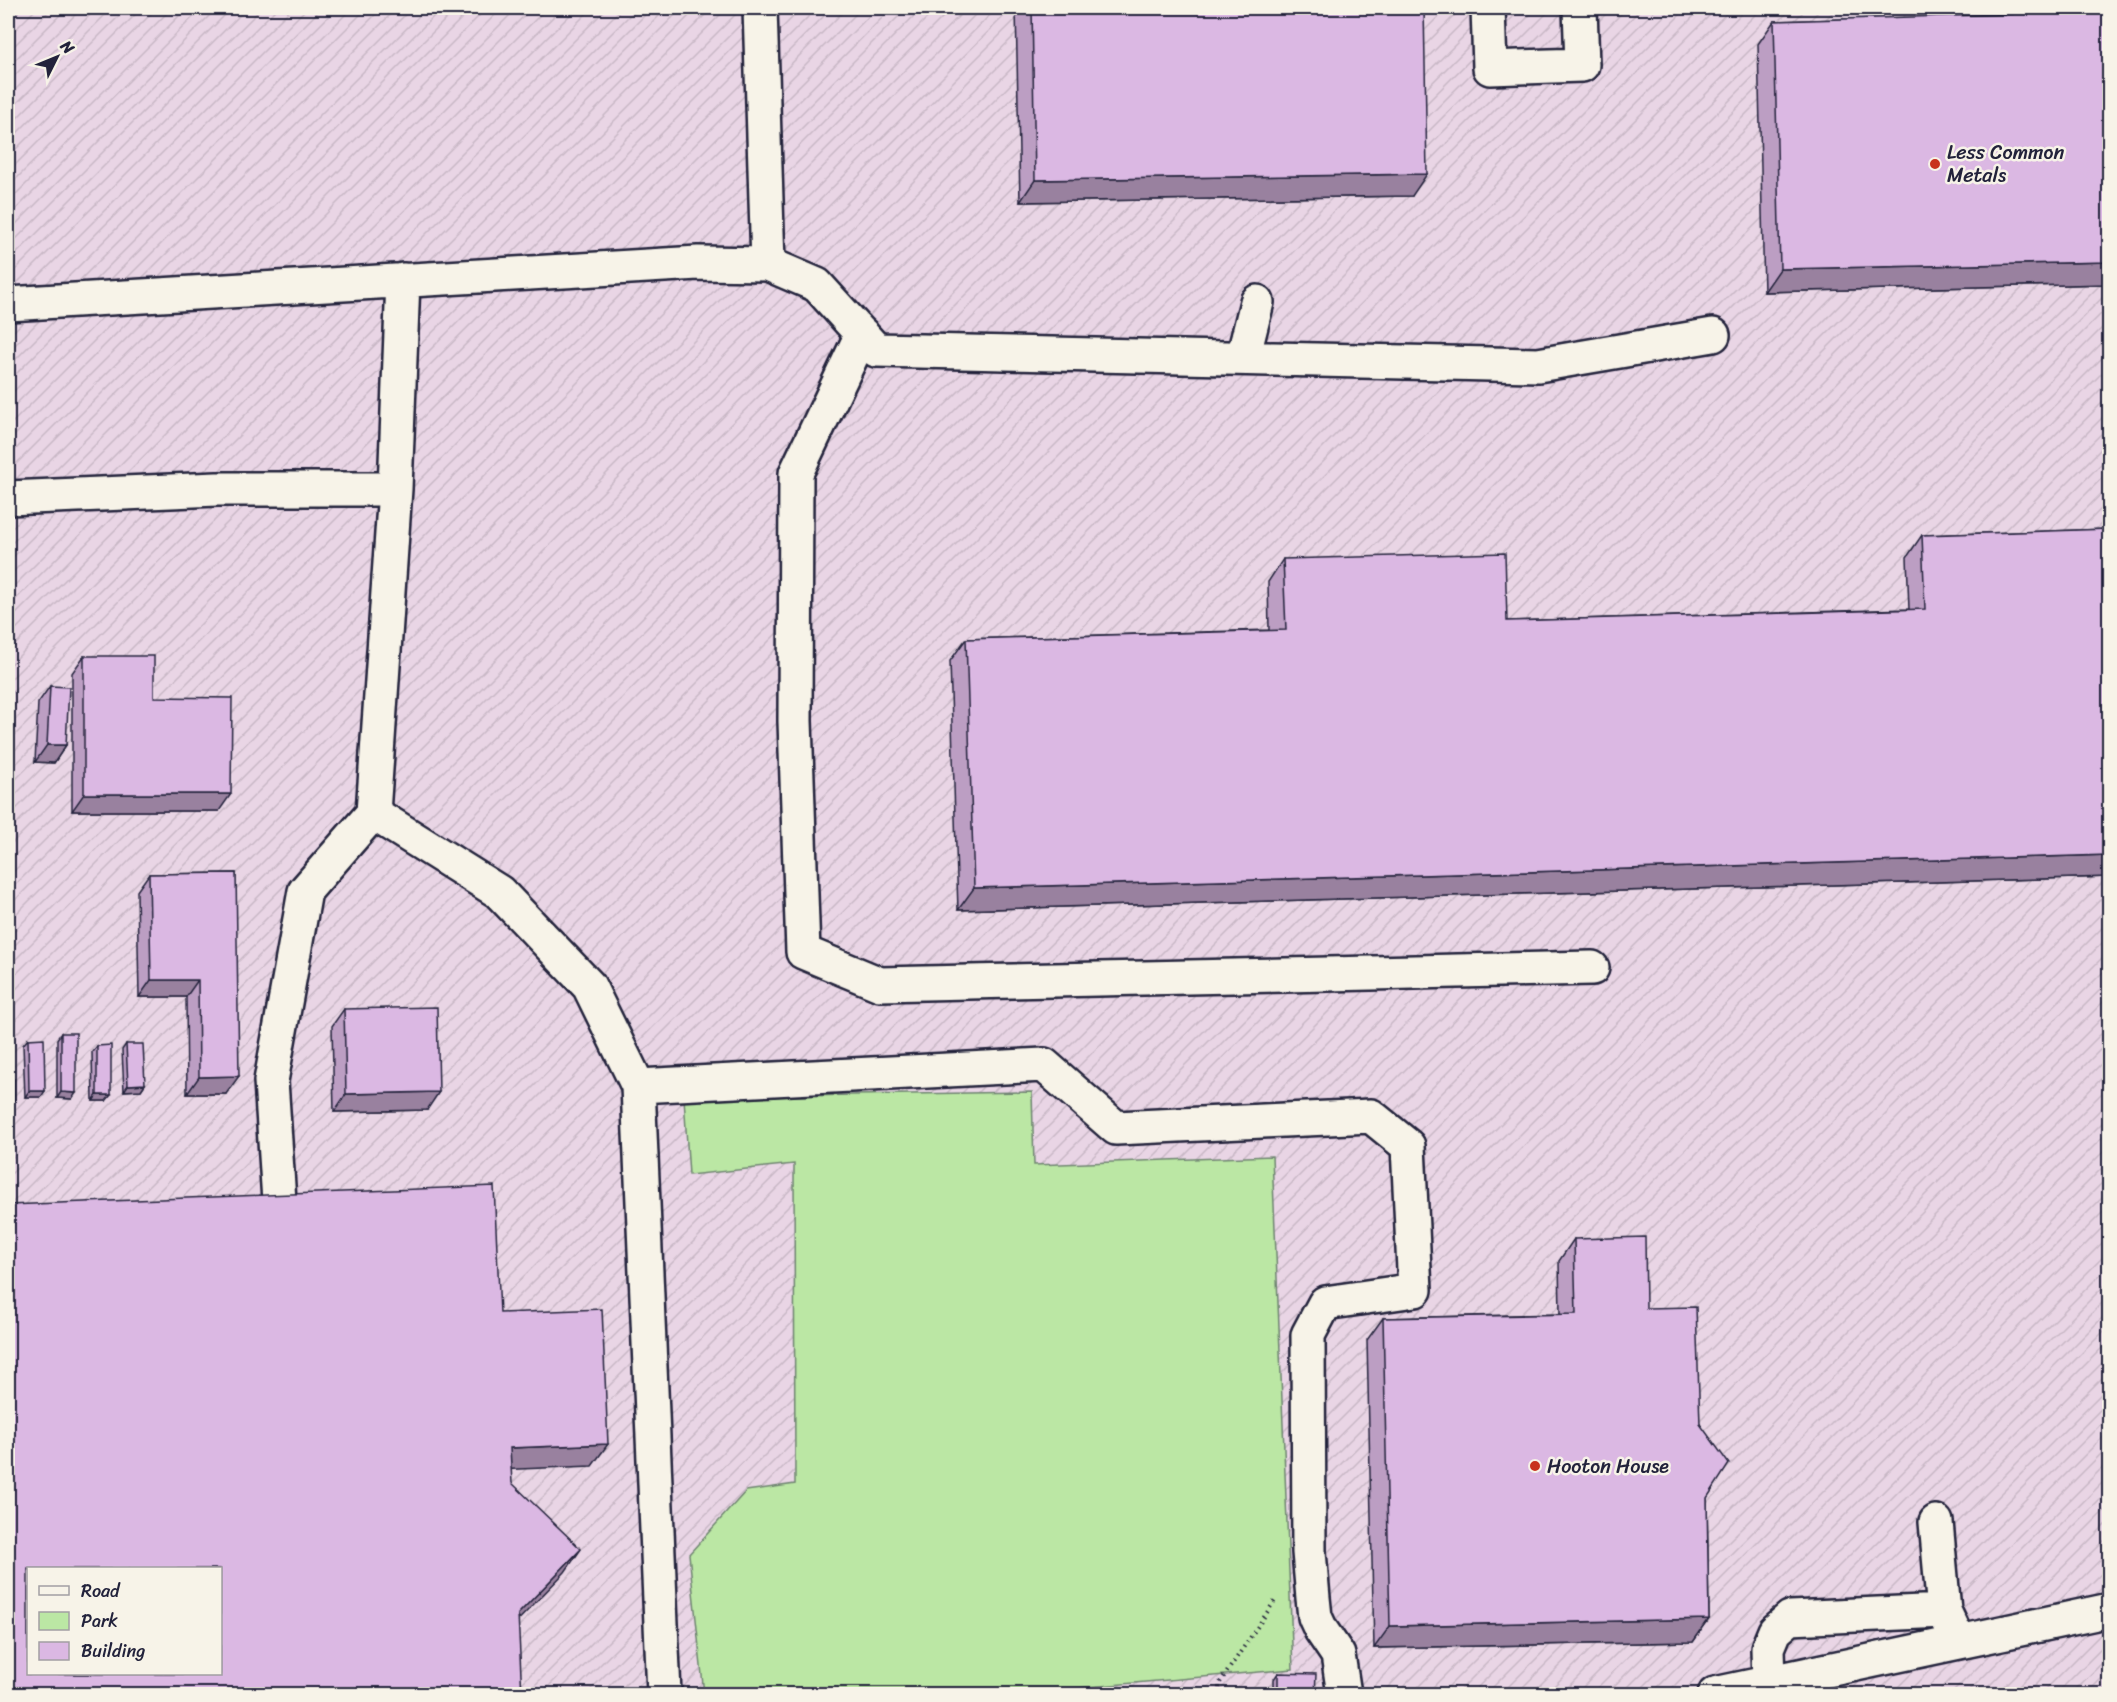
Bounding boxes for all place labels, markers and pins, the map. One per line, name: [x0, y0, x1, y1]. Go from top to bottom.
place label: Less Common Metals: [1947, 135, 2064, 193]
marker: Less Common Metals: [1928, 157, 1942, 171]
place label: Hooton House: [1547, 1449, 1669, 1484]
marker: Hooton House: [1528, 1459, 1542, 1473]

